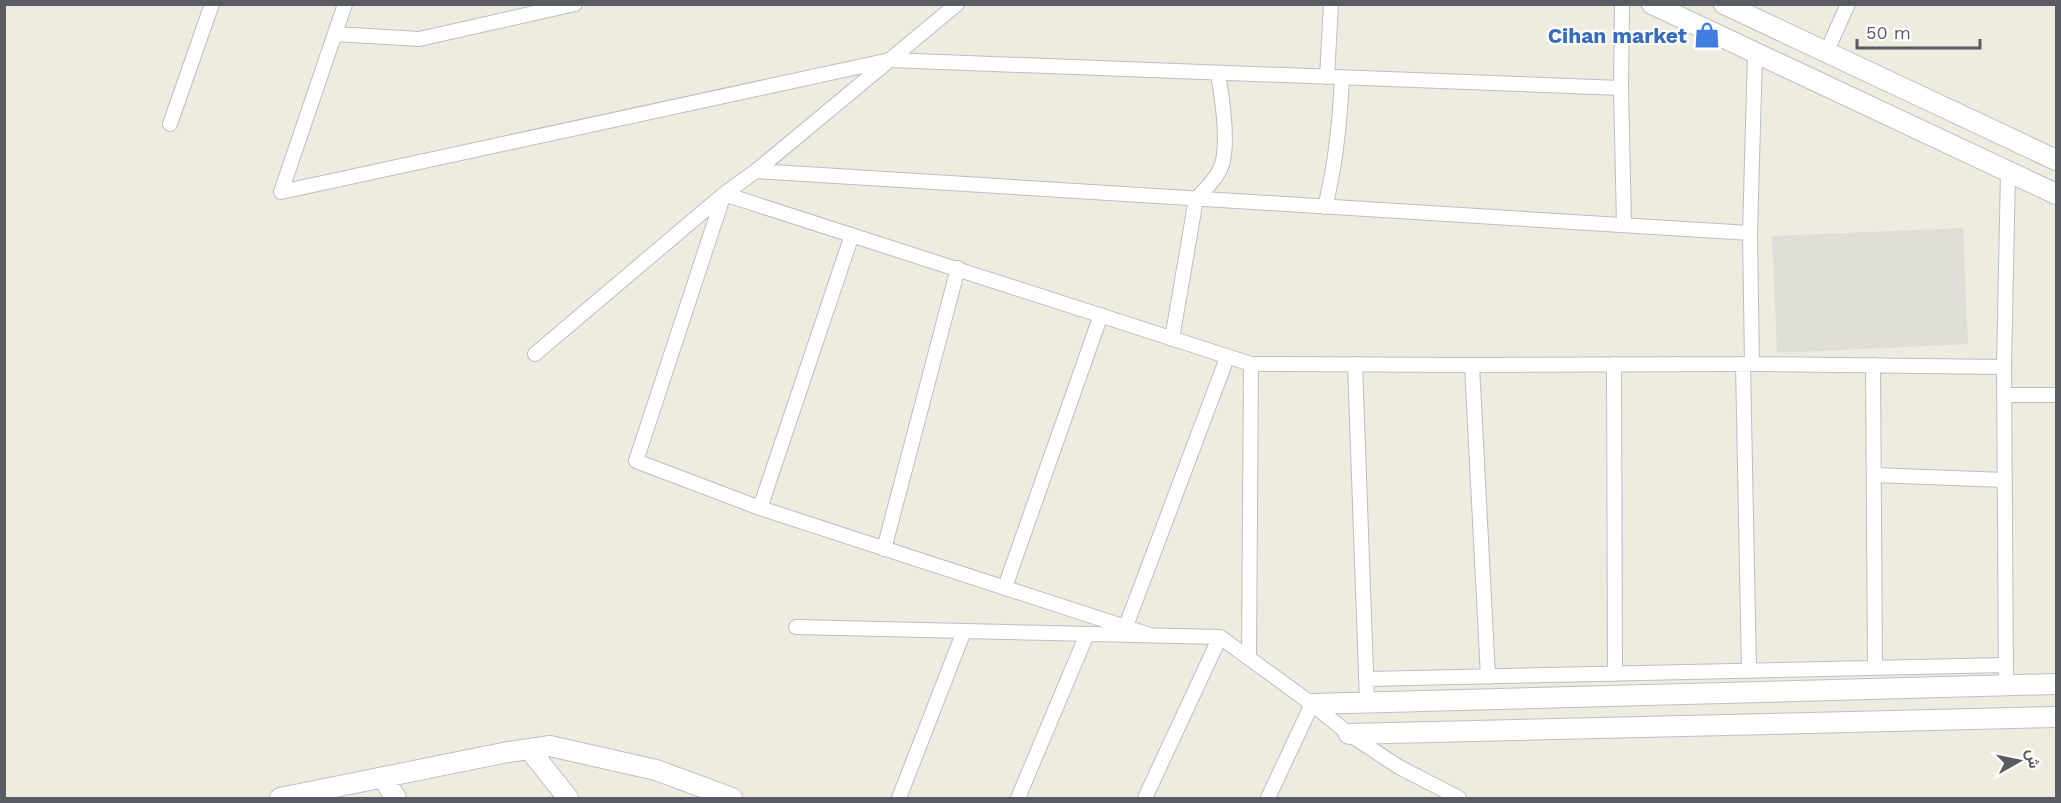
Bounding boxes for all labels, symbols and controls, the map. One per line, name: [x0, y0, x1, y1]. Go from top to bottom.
scale bar: [1857, 12, 1980, 50]
shop icon: Cihan market: [1692, 20, 1722, 50]
text: 50 m: [1866, 22, 1911, 43]
place label: Cihan market: [1548, 23, 1687, 48]
north arrow: [1989, 731, 2049, 791]
text: ش: [2022, 748, 2044, 770]

